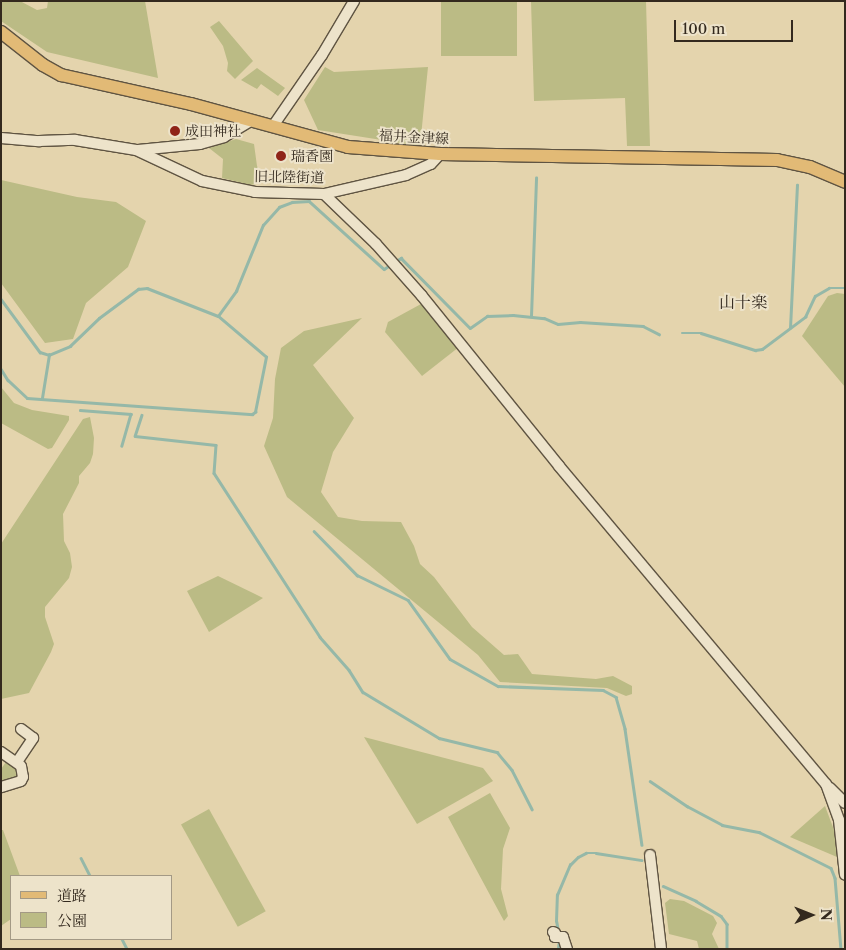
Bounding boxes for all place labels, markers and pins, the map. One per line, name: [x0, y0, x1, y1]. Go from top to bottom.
place label: 成田神社: [185, 123, 241, 139]
marker: 成田神社: [169, 125, 181, 137]
place label: 瑞香園: [291, 148, 333, 164]
marker: 瑞香園: [275, 150, 287, 162]

